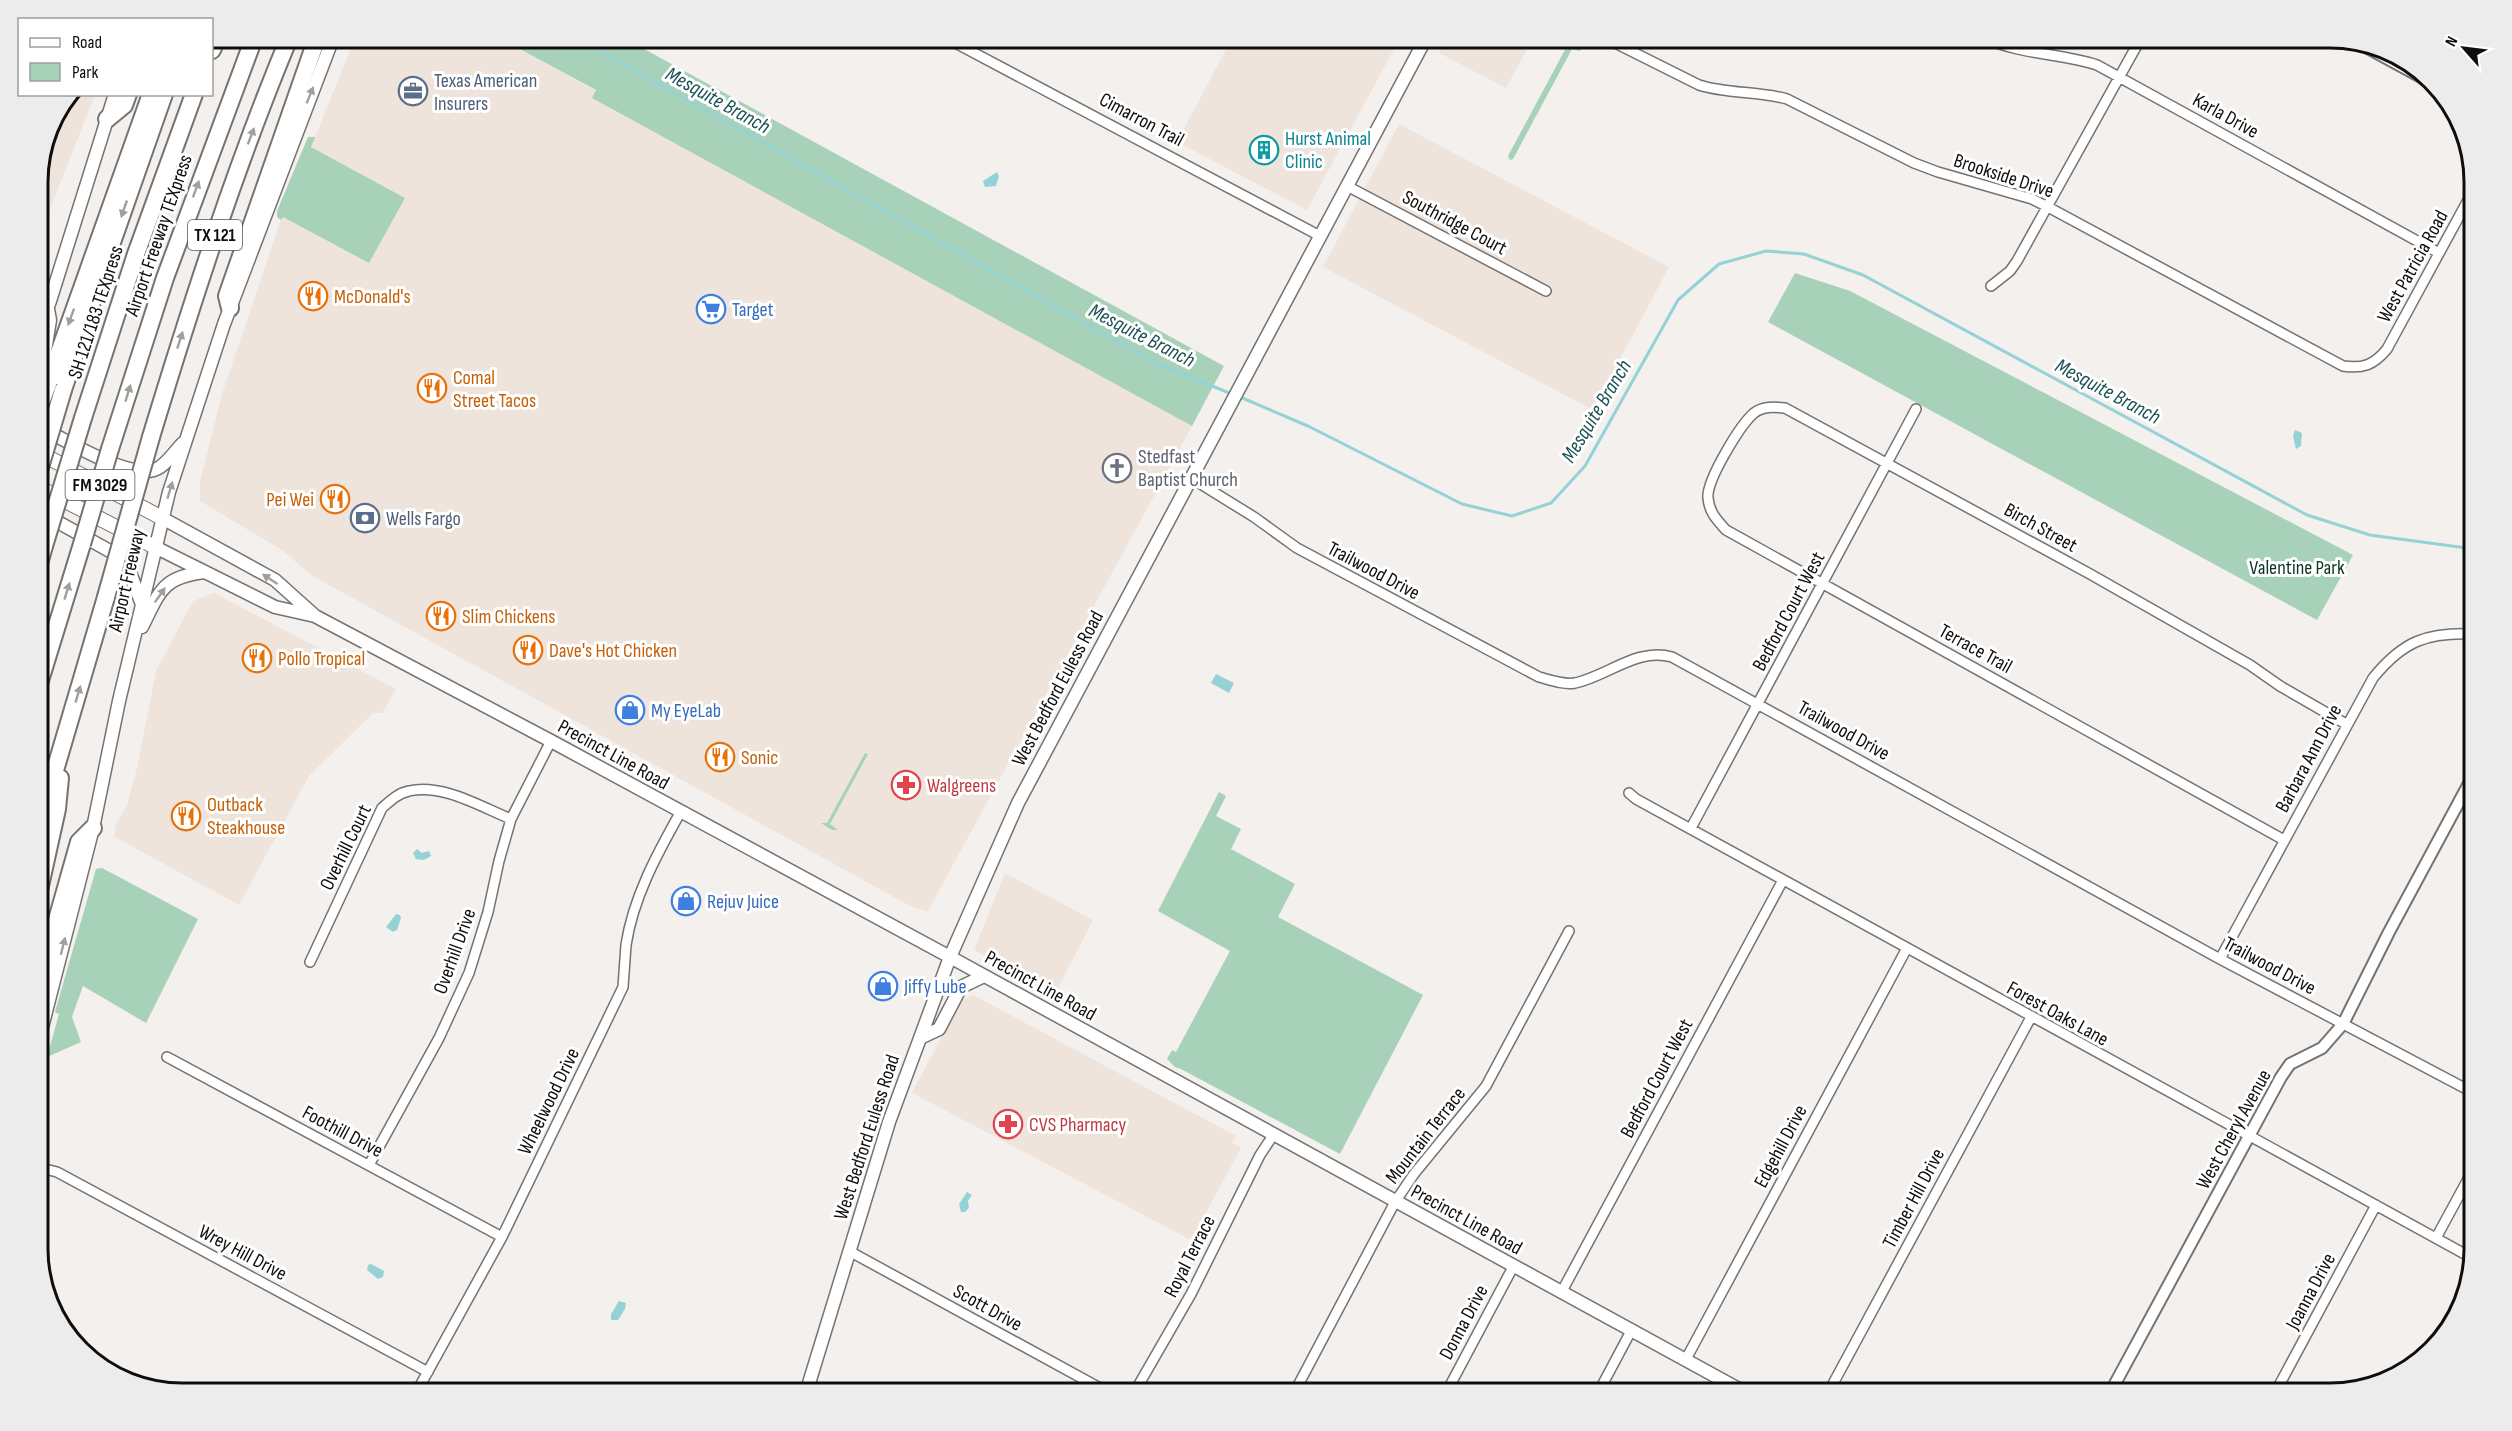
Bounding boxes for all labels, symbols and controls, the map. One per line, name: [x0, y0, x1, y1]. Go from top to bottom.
legend: [18, 18, 213, 96]
north arrow: [2434, 18, 2494, 78]
text: Road: [72, 32, 102, 53]
text: N: [2442, 33, 2462, 50]
text: Park: [72, 62, 98, 83]
water label: Mesquite Branch: [661, 62, 774, 139]
place label: Texas American Insurers: [434, 69, 537, 116]
office icon: Texas American Insurers: [397, 75, 429, 107]
one-way arrow: [306, 86, 315, 104]
street label: Cimarron Trail: [1095, 88, 1188, 152]
street label: Karla Drive: [2188, 88, 2263, 144]
one-way arrow: [246, 127, 256, 145]
place label: Hurst Animal Clinic: [1285, 127, 1371, 174]
building icon: Hurst Animal Clinic: [1248, 134, 1280, 166]
street label: Brookside Drive: [1951, 149, 2057, 203]
street label: Airport Freeway TEXpress: [120, 152, 198, 320]
one-way arrow: [192, 180, 202, 198]
street label: Southridge Court: [1398, 185, 1511, 260]
one-way arrow: [118, 200, 128, 218]
street label: West Patricia Road: [2372, 206, 2454, 327]
road number: TX 121: [188, 220, 242, 250]
street label: SH 121/183 TEXpress: [63, 243, 129, 382]
restaurant icon: McDonald's: [297, 280, 329, 312]
place label: McDonald's: [334, 285, 411, 309]
supermarket icon: Target: [695, 293, 727, 325]
place label: Target: [732, 298, 774, 322]
water label: Mesquite Branch: [1085, 298, 1199, 373]
one-way arrow: [66, 309, 76, 327]
one-way arrow: [176, 331, 185, 349]
water label: Mesquite Branch: [2051, 353, 2165, 430]
water label: Mesquite Branch: [1556, 355, 1637, 467]
place label: Comal Street Tacos: [453, 366, 536, 413]
restaurant icon: Comal Street Tacos: [416, 372, 448, 404]
one-way arrow: [123, 384, 133, 402]
place label: Stedfast Baptist Church: [1138, 445, 1238, 492]
church icon: Stedfast Baptist Church: [1101, 452, 1133, 484]
road number: FM 3029: [66, 470, 134, 500]
one-way arrow: [165, 481, 175, 499]
restaurant icon: Pei Wei: [319, 483, 351, 515]
place label: Pei Wei: [266, 488, 314, 512]
street label: Birch Street: [2000, 498, 2081, 558]
bank icon: Wells Fargo: [349, 502, 381, 534]
place label: Wells Fargo: [386, 507, 461, 531]
street label: Airport Freeway: [103, 526, 151, 635]
street label: Trailwood Drive: [1323, 536, 1424, 605]
street label: Bedford Court West: [1747, 548, 1830, 675]
park label: Valentine Park: [2249, 556, 2345, 580]
one-way arrow: [262, 573, 279, 584]
one-way arrow: [63, 582, 72, 600]
one-way arrow: [153, 588, 165, 603]
restaurant icon: Slim Chickens: [425, 600, 457, 632]
place label: Slim Chickens: [462, 605, 556, 629]
street label: West Bedford Euless Road: [1007, 607, 1109, 770]
street label: Terrace Trail: [1935, 619, 2016, 679]
restaurant icon: Dave's Hot Chicken: [512, 634, 544, 666]
place label: Dave's Hot Chicken: [549, 639, 677, 663]
restaurant icon: Pollo Tropical: [241, 642, 273, 674]
place label: Pollo Tropical: [278, 647, 365, 671]
one-way arrow: [74, 685, 83, 703]
shop icon: My EyeLab: [614, 694, 646, 726]
street label: Trailwood Drive: [1793, 696, 1894, 766]
place label: My EyeLab: [651, 699, 721, 723]
street label: Barbara Ann Drive: [2270, 700, 2347, 817]
street label: Precinct Line Road: [554, 714, 673, 795]
restaurant icon: Sonic: [704, 741, 736, 773]
place label: Sonic: [741, 746, 778, 770]
pharmacy icon: Walgreens: [890, 769, 922, 801]
place label: Walgreens: [927, 774, 996, 798]
place label: Outback Steakhouse: [207, 793, 285, 840]
restaurant icon: Outback Steakhouse: [170, 800, 202, 832]
street label: Overhill Court: [315, 801, 377, 894]
shop icon: Rejuv Juice: [670, 885, 702, 917]
place label: Rejuv Juice: [707, 890, 779, 914]
street label: Overhill Drive: [428, 905, 481, 997]
street label: Trailwood Drive: [2219, 931, 2320, 1000]
one-way arrow: [59, 936, 68, 954]
street label: Precinct Line Road: [981, 945, 1100, 1026]
shop icon: Jiffy Lube: [867, 970, 899, 1002]
place label: Jiffy Lube: [903, 975, 966, 999]
street label: Forest Oaks Lane: [2003, 976, 2112, 1052]
street label: Bedford Court West: [1615, 1015, 1698, 1142]
street label: Wheelwood Drive: [513, 1044, 585, 1159]
street label: West Bedford Euless Road: [829, 1052, 905, 1223]
street label: West Cheryl Avenue: [2191, 1066, 2277, 1193]
street label: Mountain Terrace: [1381, 1082, 1471, 1189]
street label: Foothill Drive: [298, 1101, 387, 1163]
street label: Edgehill Drive: [1749, 1101, 1813, 1192]
pharmacy icon: CVS Pharmacy: [992, 1108, 1024, 1140]
place label: CVS Pharmacy: [1029, 1113, 1126, 1137]
street label: Timber Hill Drive: [1878, 1145, 1950, 1252]
street label: Precinct Line Road: [1407, 1179, 1526, 1260]
street label: Royal Terrace: [1159, 1211, 1221, 1301]
street label: Wrey Hill Drive: [194, 1220, 291, 1286]
street label: Joanna Drive: [2280, 1249, 2341, 1335]
street label: Scott Drive: [949, 1279, 1026, 1337]
street label: Donna Drive: [1434, 1281, 1494, 1364]

